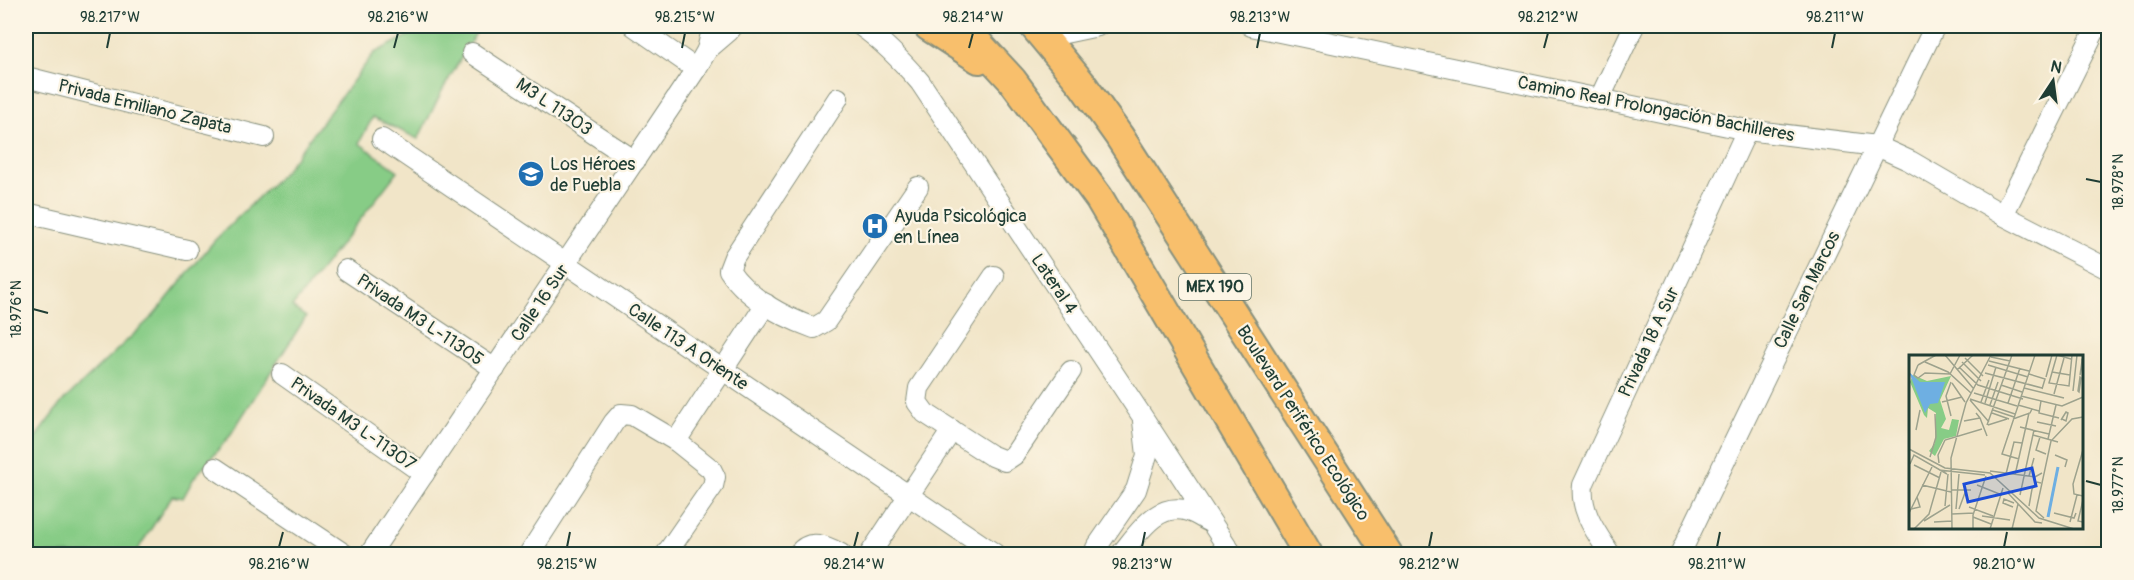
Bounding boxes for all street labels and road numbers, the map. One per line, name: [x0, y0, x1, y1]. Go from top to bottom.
street label: Camino Real Prolongación Bachilleres: [1516, 71, 1796, 147]
street label: M3 L 11303: [511, 73, 597, 141]
street label: Privada Emiliano Zapata: [56, 74, 234, 140]
street label: Calle San Marcos: [1769, 227, 1845, 353]
street label: Lateral 4: [1026, 250, 1083, 319]
street label: Calle 16 Sur: [506, 260, 575, 346]
street label: Privada M3 L-11305: [352, 269, 488, 371]
road number: MEX 190: [1179, 274, 1251, 300]
street label: Privada 18 A Sur: [1613, 283, 1685, 401]
street label: Calle 113 A Oriente: [623, 298, 753, 396]
street label: Boulevard Periférico Ecológico: [1231, 321, 1375, 525]
street label: Privada M3 L-11307: [286, 372, 421, 476]

